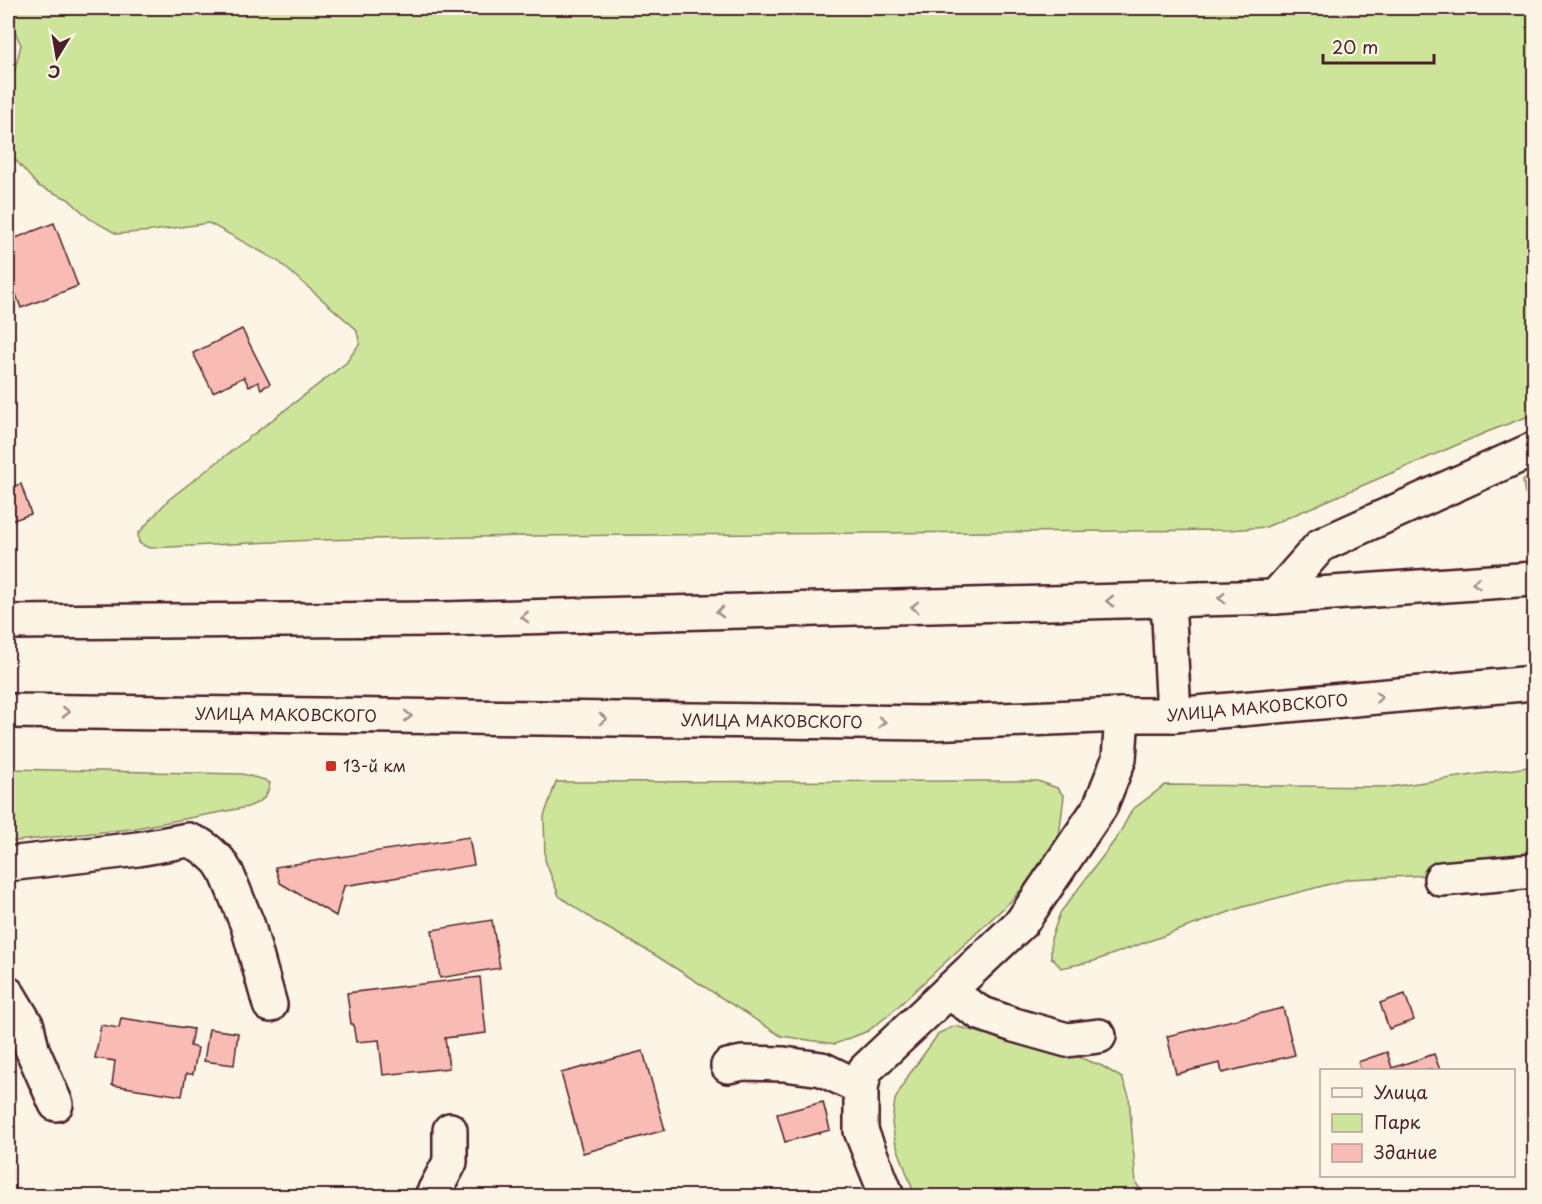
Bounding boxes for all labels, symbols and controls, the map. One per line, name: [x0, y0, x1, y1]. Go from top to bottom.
north arrow: [27, 27, 87, 87]
scale bar: [1323, 27, 1434, 65]
text: 20 m: [1332, 33, 1378, 60]
text: С: [46, 60, 62, 86]
one-way arrow: [1472, 577, 1481, 590]
one-way arrow: [1217, 592, 1226, 605]
one-way arrow: [1105, 595, 1114, 608]
one-way arrow: [910, 600, 919, 613]
one-way arrow: [715, 605, 724, 618]
one-way arrow: [520, 610, 529, 623]
street label: УЛИЦА МАКОВСКОГО: [1167, 687, 1349, 726]
one-way arrow: [1374, 691, 1383, 704]
street label: УЛИЦА МАКОВСКОГО: [195, 700, 377, 727]
one-way arrow: [61, 706, 70, 718]
street label: УЛИЦА МАКОВСКОГО: [681, 707, 863, 733]
one-way arrow: [403, 710, 412, 723]
one-way arrow: [598, 713, 607, 725]
one-way arrow: [877, 716, 886, 728]
place label: 13-й км: [343, 753, 406, 777]
marker: 13-й км: [324, 759, 338, 773]
legend: [1320, 1069, 1515, 1177]
text: Улица: [1374, 1078, 1428, 1105]
text: Парк: [1374, 1108, 1421, 1135]
text: Здание: [1374, 1138, 1437, 1165]

